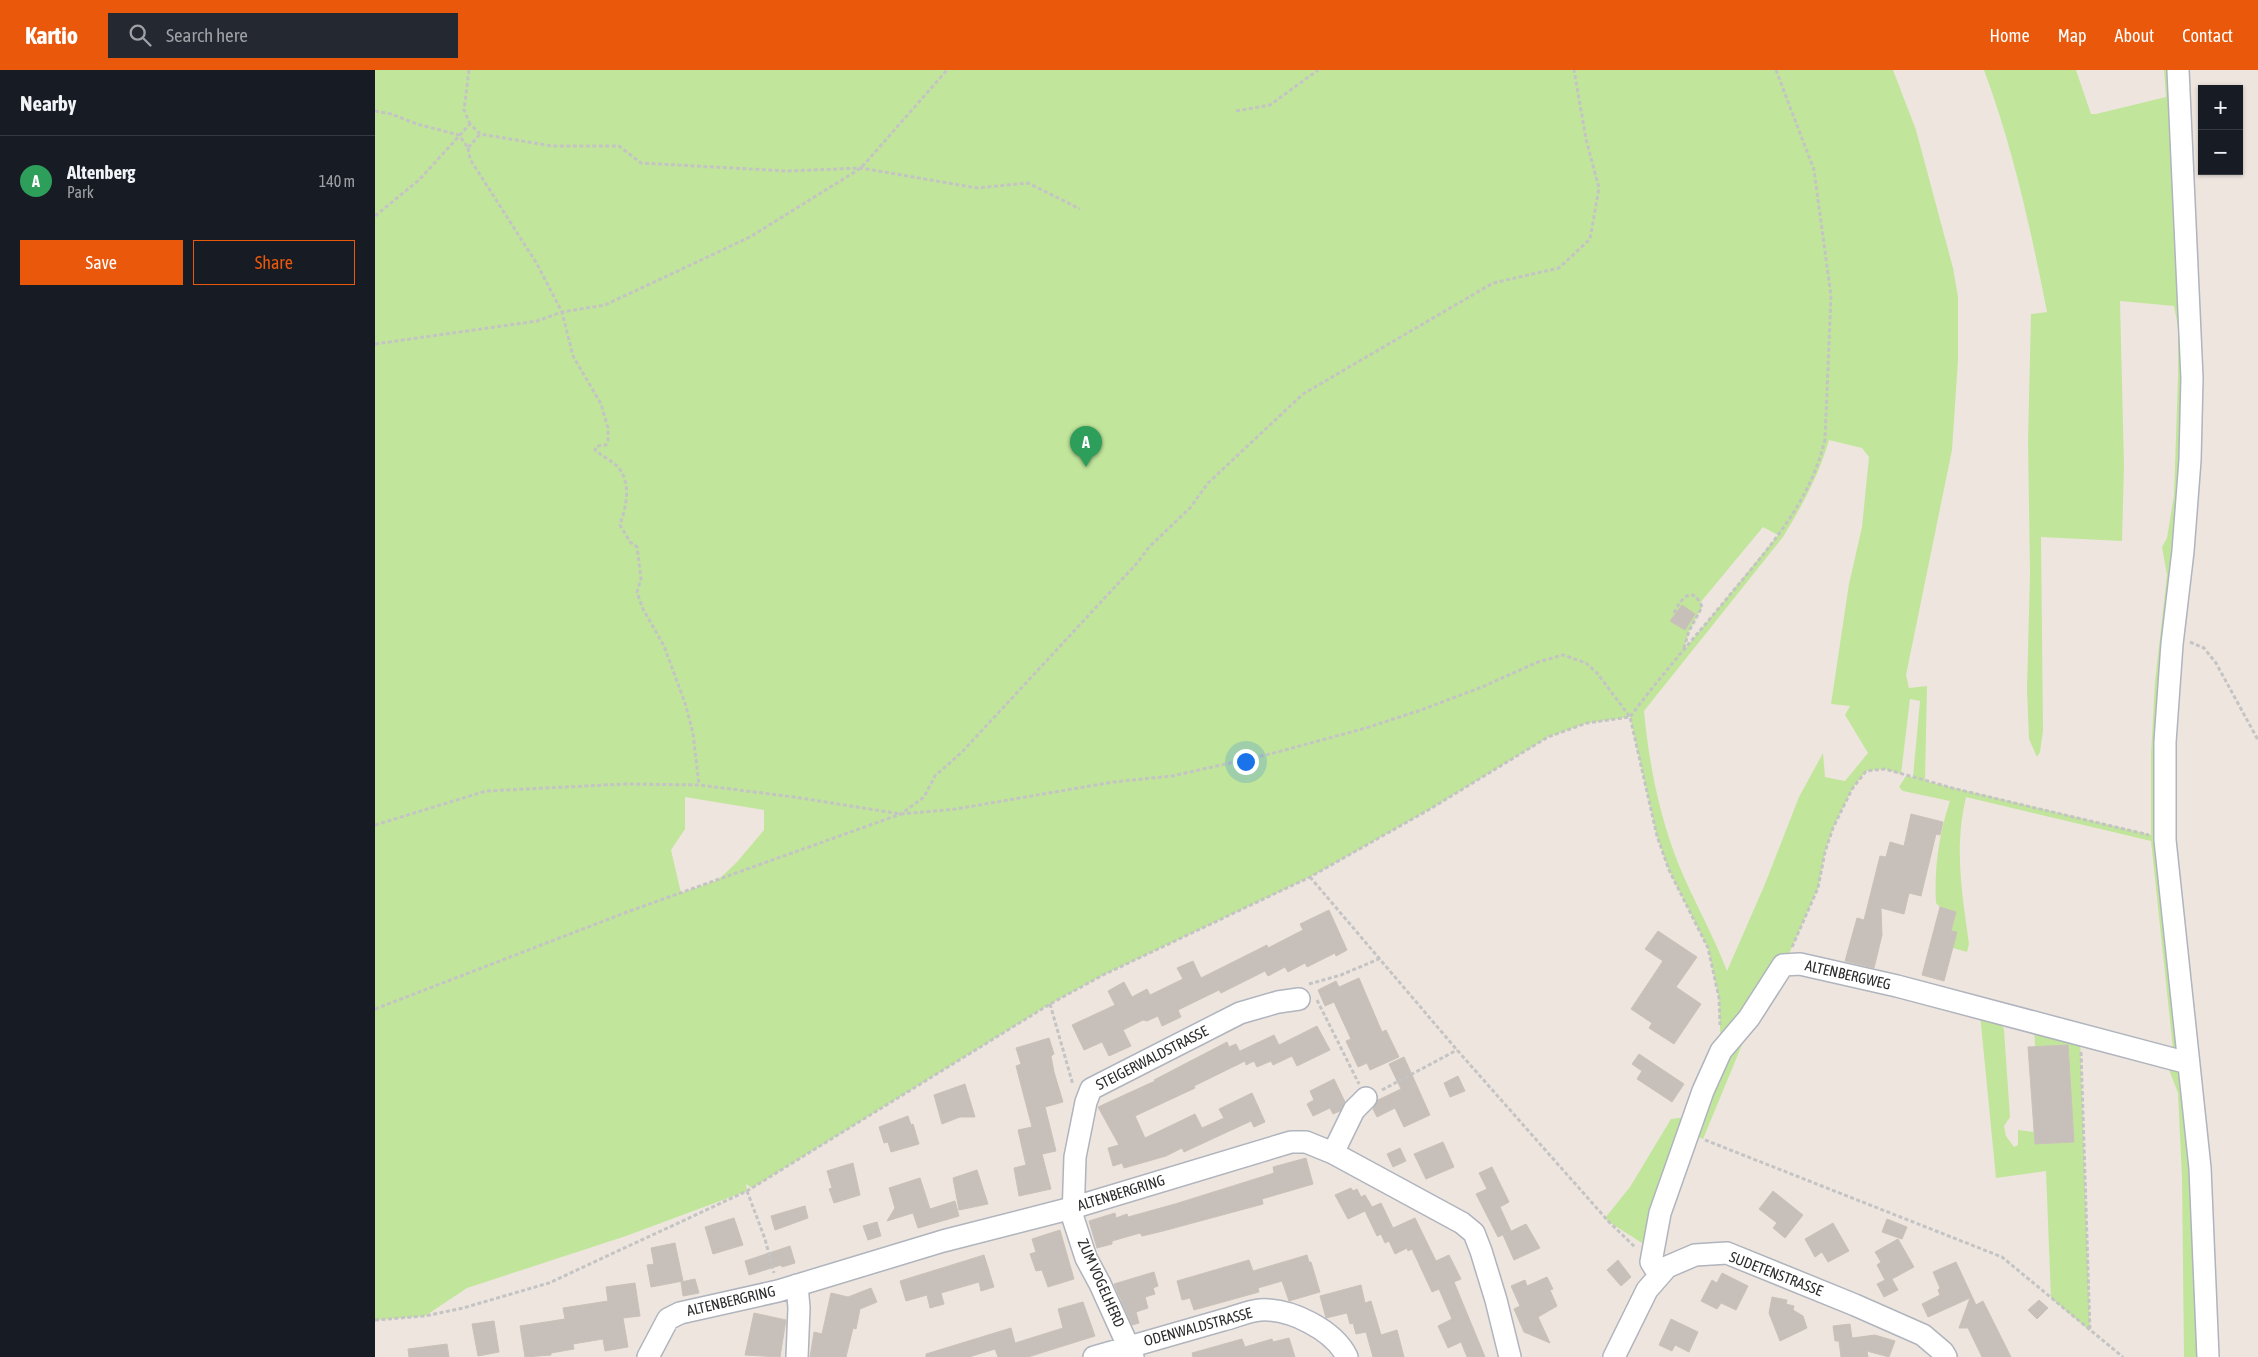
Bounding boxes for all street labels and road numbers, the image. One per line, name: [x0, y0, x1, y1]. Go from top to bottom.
street label: ALTENBERGWEG: [1803, 956, 1893, 993]
street label: STEIGERWALDSTRASSE: [1093, 1022, 1211, 1093]
street label: ALTENBERGRING: [1075, 1171, 1167, 1214]
street label: ZUM VOGELHERD: [1074, 1236, 1129, 1330]
street label: SUDETENSTRASSE: [1727, 1248, 1826, 1299]
street label: ALTENBERGRING: [685, 1282, 777, 1319]
street label: ODENWALDSTRASSE: [1142, 1304, 1254, 1349]

